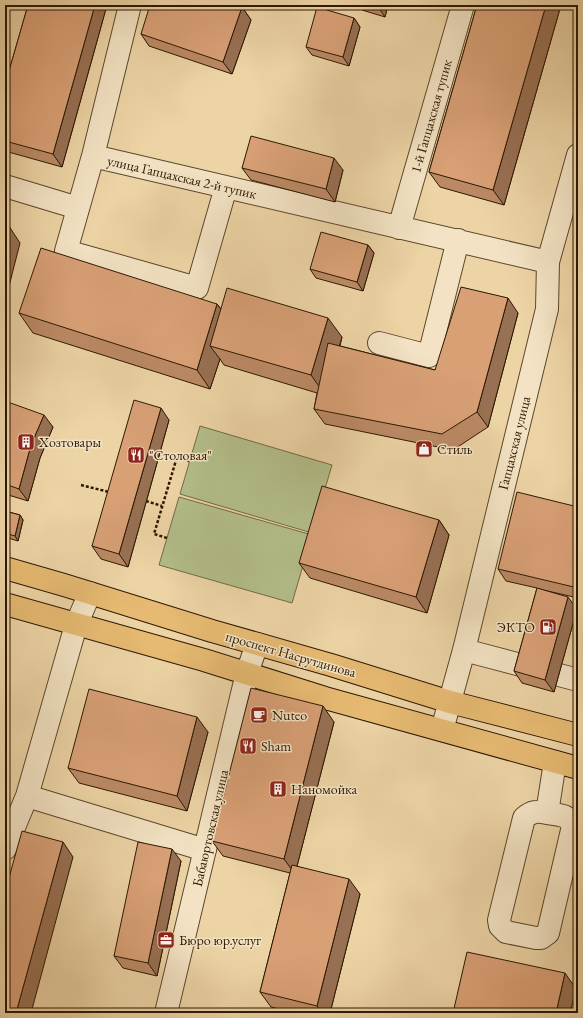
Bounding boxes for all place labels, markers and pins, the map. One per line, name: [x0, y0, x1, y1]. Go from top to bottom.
building icon: Хозтовары: [16, 432, 36, 452]
place label: Хозтовары: [38, 433, 101, 451]
shop icon: Стиль: [414, 439, 434, 459]
place label: Стиль: [437, 440, 473, 458]
restaurant icon: "Столовая": [126, 445, 146, 465]
place label: "Столовая": [149, 446, 212, 464]
fuel station icon: ЭКТО: [538, 617, 558, 637]
place label: ЭКТО: [497, 618, 535, 636]
cafe icon: Nuteo: [249, 705, 269, 725]
place label: Nuteo: [272, 706, 307, 724]
restaurant icon: Sham: [238, 736, 258, 756]
place label: Sham: [261, 737, 291, 755]
building icon: Наномойка: [268, 779, 288, 799]
place label: Наномойка: [291, 780, 358, 798]
office icon: Бюро юр.услуг: [156, 930, 176, 950]
place label: Бюро юр.услуг: [179, 931, 261, 949]

